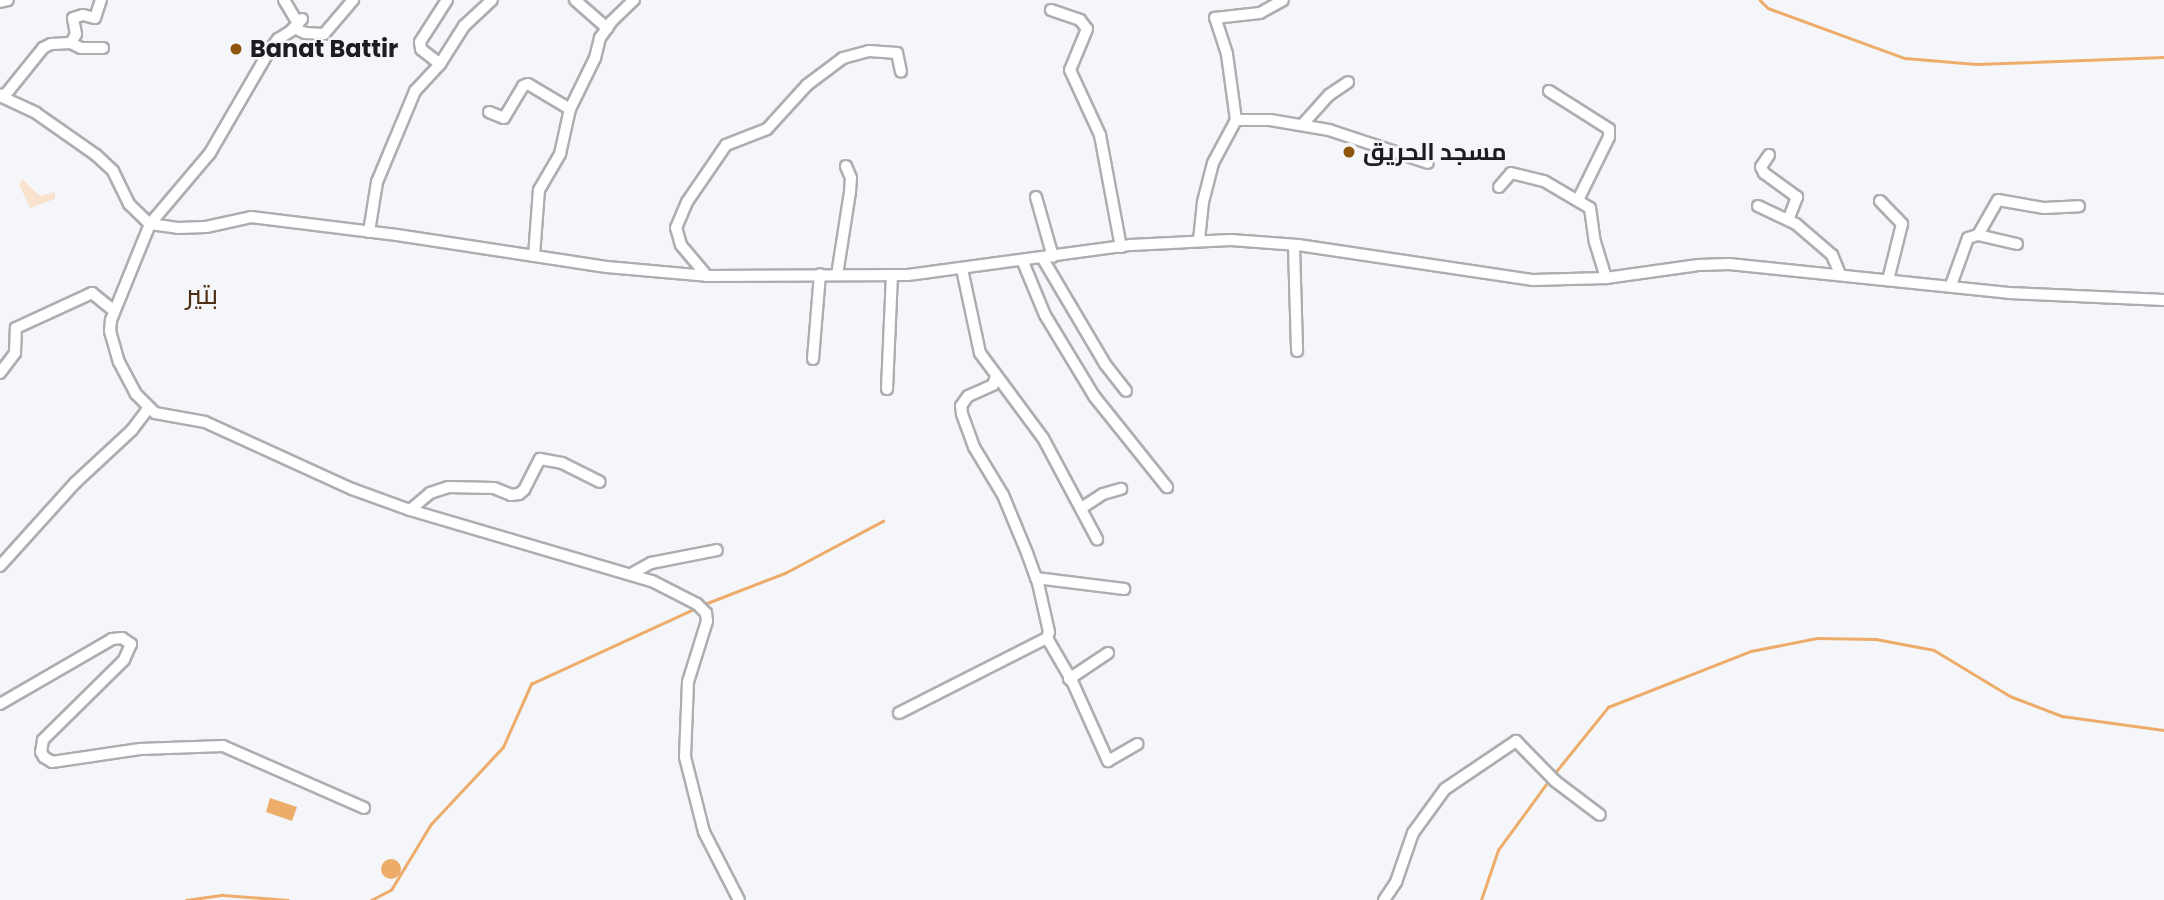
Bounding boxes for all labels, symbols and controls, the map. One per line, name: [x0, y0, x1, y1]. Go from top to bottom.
place label: Banat Battir: [250, 35, 398, 63]
marker: Banat Battir: [228, 41, 244, 57]
place label: مسجد الحريق: [1363, 138, 1507, 166]
marker: مسجد الحريق: [1341, 144, 1357, 160]
district label: بتير: [186, 278, 218, 312]

